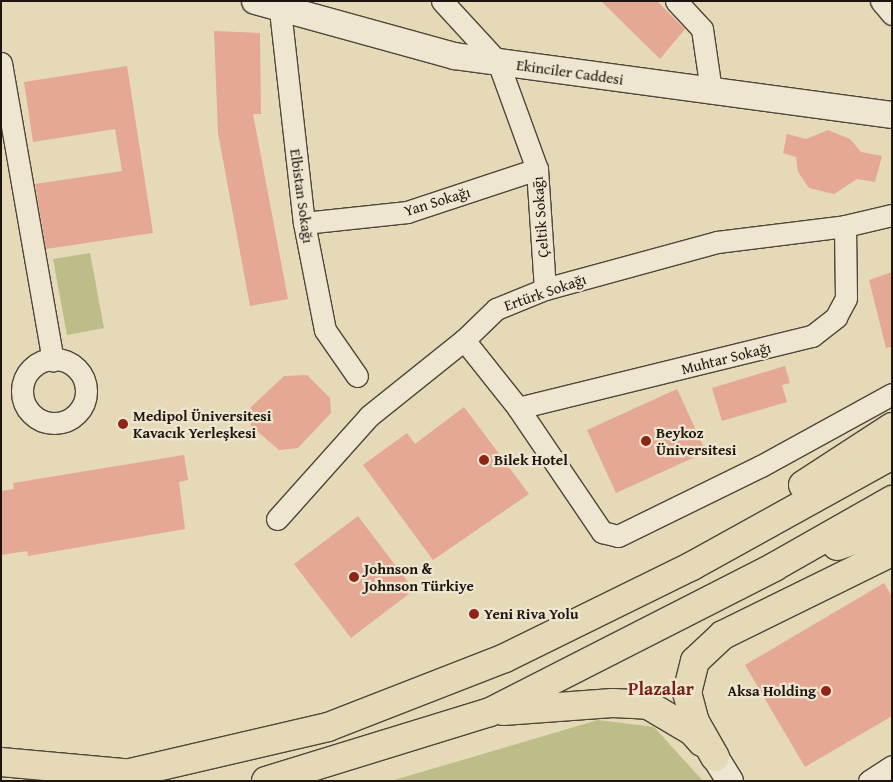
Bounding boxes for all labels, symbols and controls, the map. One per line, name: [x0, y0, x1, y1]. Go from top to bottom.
street label: Ekinciler Caddesi: [515, 56, 625, 88]
street label: Elbistan Sokağı: [286, 148, 318, 244]
street label: Çeltik Sokaḡı: [528, 176, 552, 258]
street label: Yan Sokağı: [402, 182, 472, 220]
street label: Ertürk Sokağı: [502, 270, 588, 314]
street label: Muhtar Sokağı: [679, 338, 773, 378]
place label: Medipol Üniversitesi Kavacık Yerleşkesi: [133, 406, 271, 441]
marker: Medipol Üniversitesi Kavacık Yerleşkesi: [117, 418, 129, 430]
place label: Beykoz Üniversitesi: [656, 423, 736, 458]
marker: Beykoz Üniversitesi: [640, 435, 652, 447]
place label: Bilek Hotel: [494, 451, 568, 469]
marker: Bilek Hotel: [478, 454, 490, 466]
place label: Johnson & Johnson Türkiye: [364, 559, 474, 594]
marker: Johnson & Johnson Türkiye: [348, 571, 360, 583]
place label: Yeni Riva Yolu: [484, 605, 579, 623]
marker: Yeni Riva Yolu: [468, 608, 480, 620]
district label: Plazalar: [628, 678, 694, 700]
place label: Aksa Holding: [727, 682, 816, 700]
marker: Aksa Holding: [820, 685, 832, 697]

